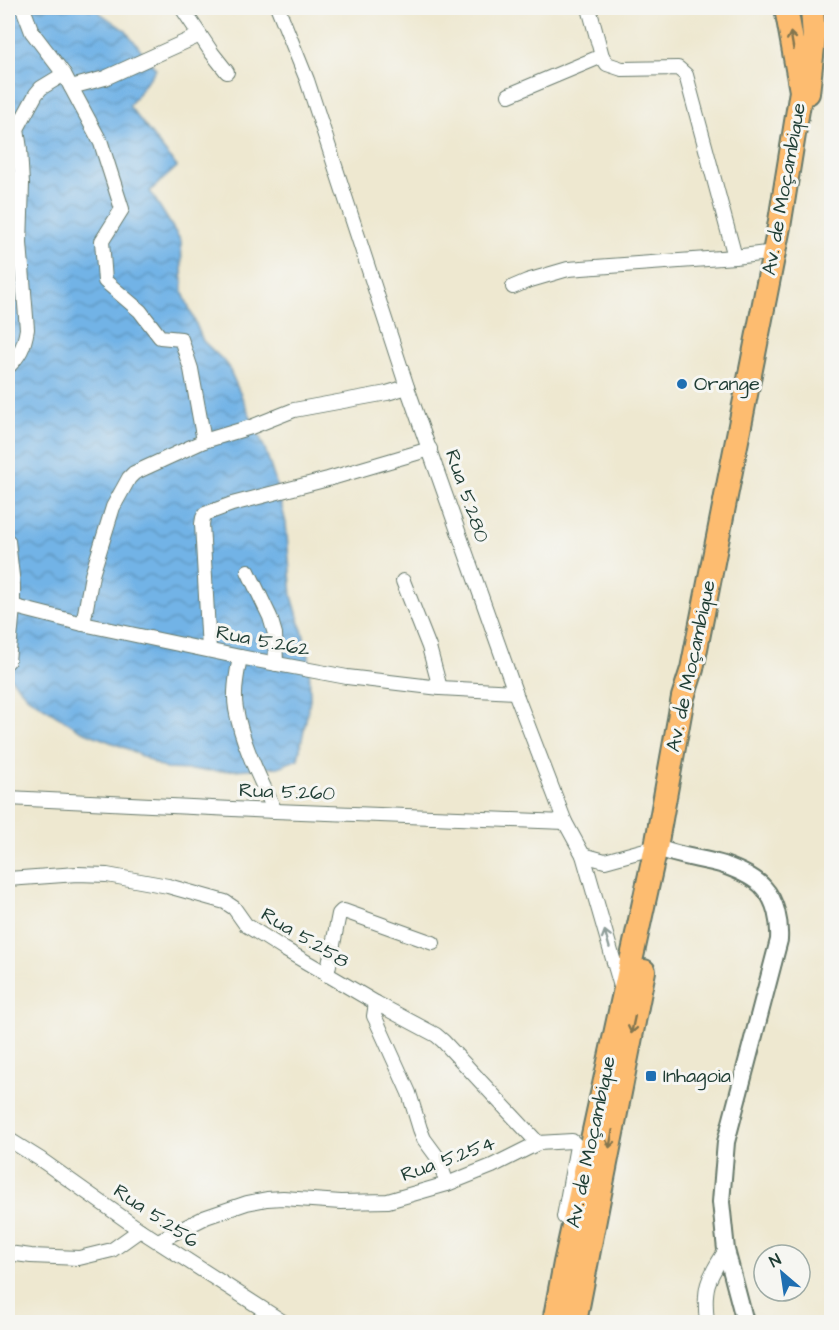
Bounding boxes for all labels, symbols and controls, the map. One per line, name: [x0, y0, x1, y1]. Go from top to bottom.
one-way arrow: [786, 32, 797, 52]
street label: Av. de Moçambique: [755, 100, 813, 278]
place label: Orange: [694, 370, 760, 399]
marker: Orange: [675, 377, 689, 391]
street label: Rua 5.280: [438, 446, 496, 547]
street label: Av. de Moçambique: [659, 577, 723, 754]
street label: Rua 5.262: [214, 618, 313, 664]
street label: Rua 5.260: [238, 776, 336, 808]
street label: Rua 5.258: [256, 901, 354, 975]
one-way arrow: [601, 930, 612, 949]
one-way arrow: [627, 1014, 638, 1034]
street label: Av. de Moçambique: [559, 1053, 623, 1230]
place label: Inhagoia: [663, 1062, 731, 1091]
marker: Inhagoia: [644, 1069, 658, 1083]
street label: Rua 5.254: [397, 1129, 500, 1189]
one-way arrow: [605, 1129, 616, 1149]
street label: Rua 5.256: [108, 1177, 205, 1255]
north arrow: [752, 1243, 812, 1303]
text: N: [765, 1249, 785, 1273]

